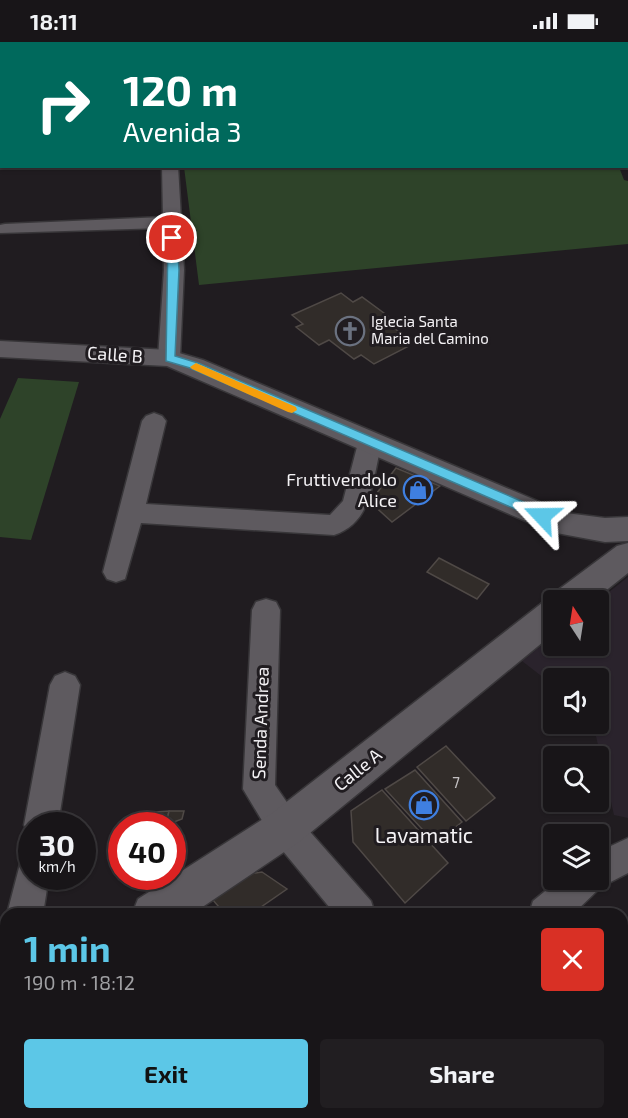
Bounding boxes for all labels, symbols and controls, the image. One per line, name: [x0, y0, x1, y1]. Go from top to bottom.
text: 18:11: [30, 8, 78, 34]
text: 120 m: [123, 64, 238, 114]
icon: right: [24, 66, 102, 144]
text: Avenida 3: [123, 115, 242, 147]
pin: [146, 212, 197, 263]
icon: arrive: [155, 221, 188, 254]
place label: Iglecia Santa Maria del Camino: [371, 312, 489, 347]
church icon: Iglecia Santa Maria del Camino: [334, 315, 366, 347]
street label: Calle B: [87, 341, 144, 367]
place label: Fruttivendolo Alice: [286, 468, 397, 511]
shop icon: Fruttivendolo Alice: [402, 474, 434, 506]
position arrow: [510, 484, 574, 548]
north arrow: [543, 590, 609, 656]
map controls: [543, 590, 609, 890]
street label: Senda Andrea: [247, 666, 273, 780]
button: sound: [543, 668, 609, 734]
street label: Calle A: [329, 743, 386, 795]
button: search: [543, 746, 609, 812]
house number: 7: [452, 773, 460, 791]
shop icon: Lavamatic: [408, 789, 440, 821]
speed limit sign: 40: [108, 812, 186, 890]
place label: Lavamatic: [375, 822, 473, 847]
button: layers: [543, 824, 609, 890]
text: 30: [39, 826, 75, 862]
text: km/h: [38, 857, 76, 875]
text: 1 min: [24, 926, 111, 969]
button: close: [541, 928, 604, 991]
text: 190 m · 18:12: [24, 970, 135, 994]
button: Exit: [24, 1039, 308, 1108]
button: Share: [320, 1039, 604, 1108]

